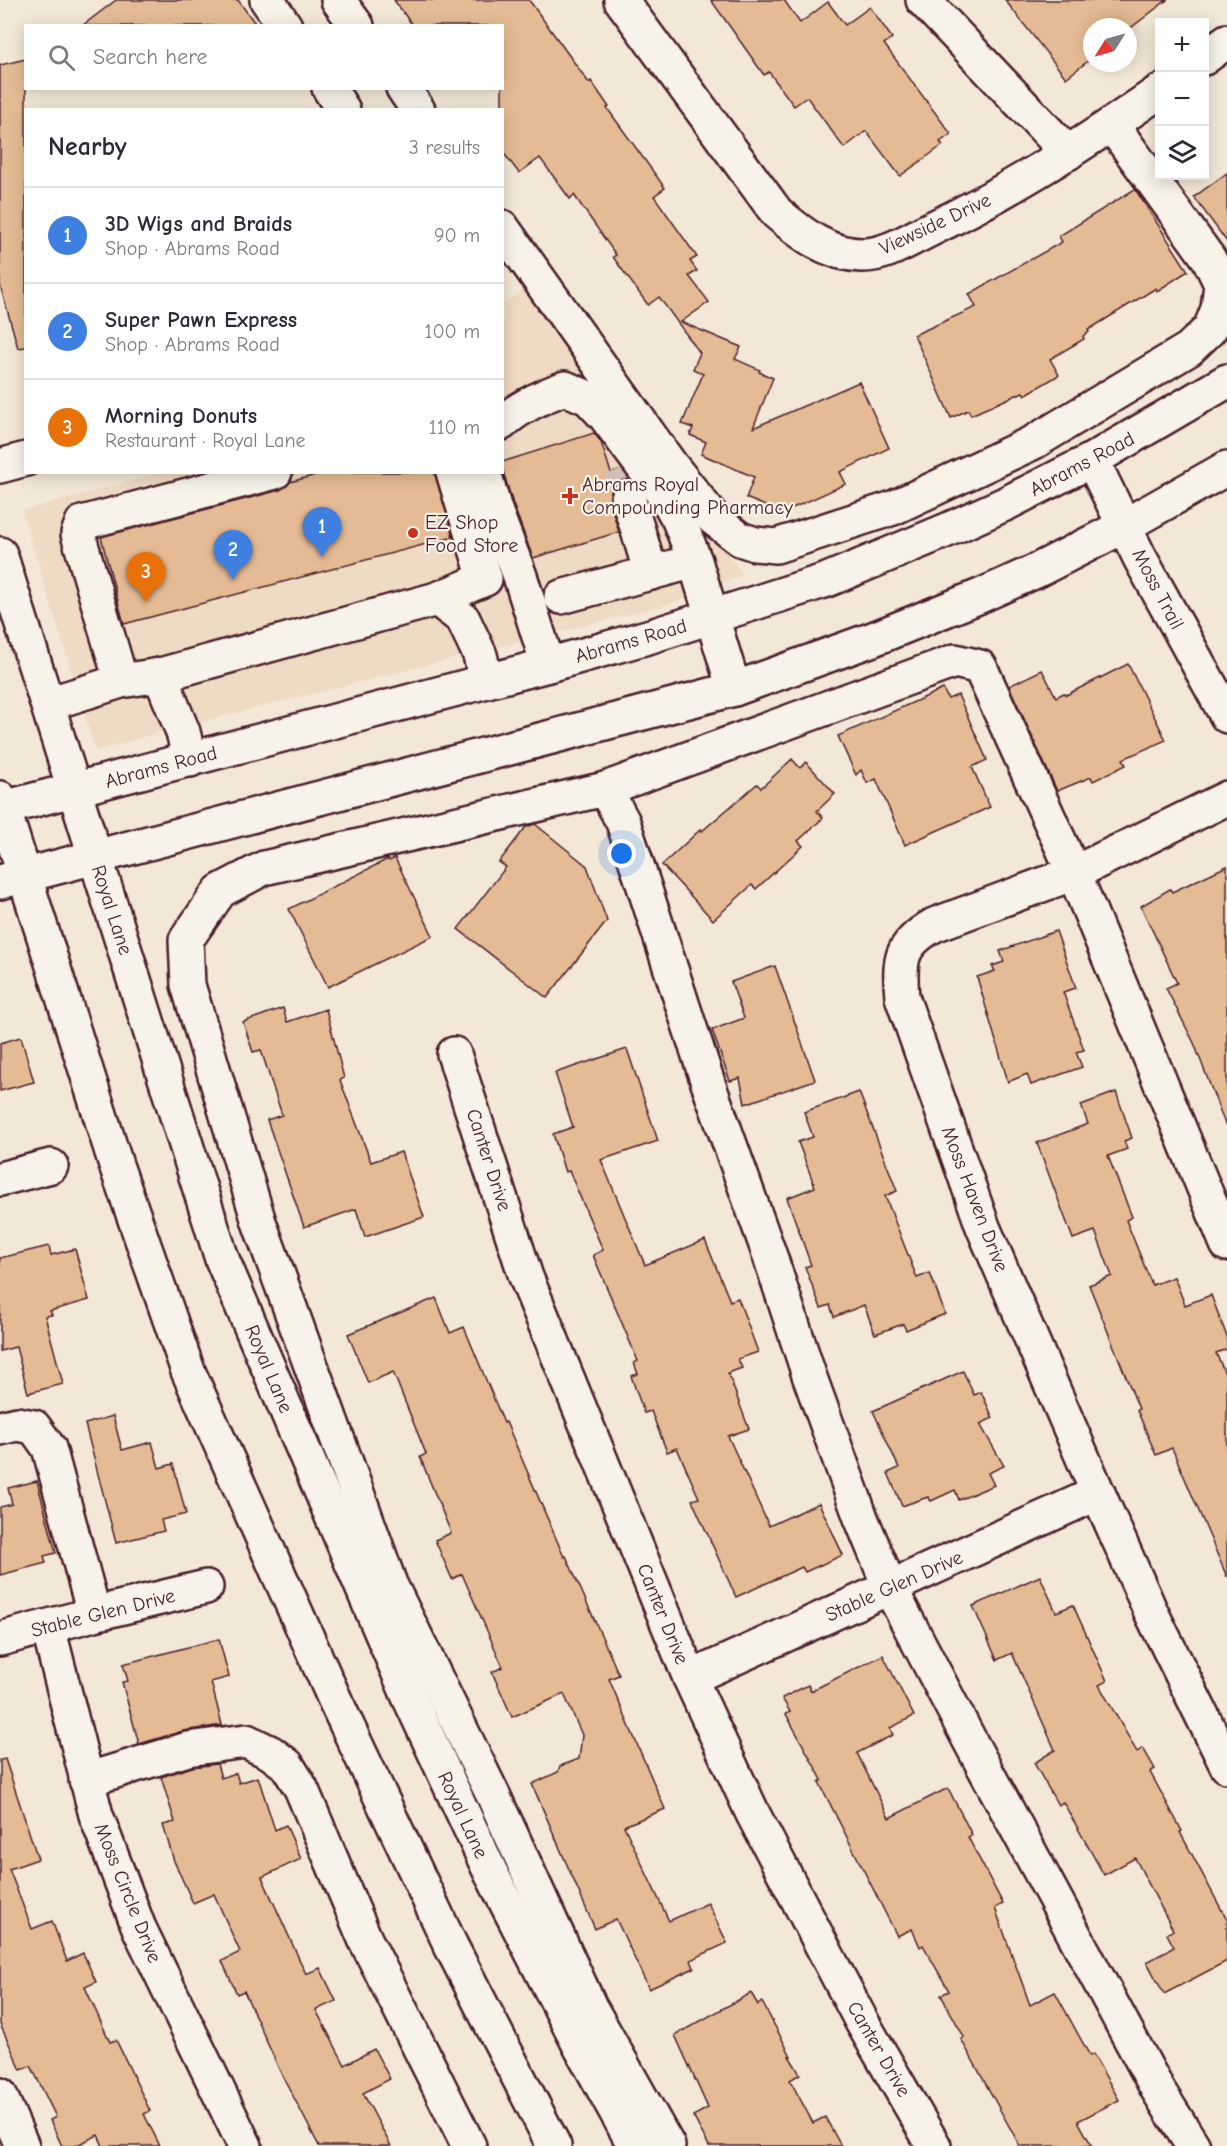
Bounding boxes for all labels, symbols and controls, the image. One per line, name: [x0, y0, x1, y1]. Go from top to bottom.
north arrow: [1083, 18, 1137, 72]
map controls: [1155, 18, 1209, 180]
button: +: [1155, 18, 1209, 72]
search box: [24, 24, 504, 90]
icon: search: [45, 41, 78, 74]
text: Search here: [93, 44, 208, 70]
button: −: [1155, 72, 1209, 126]
button: layers: [1155, 126, 1209, 180]
text: Nearby: [48, 132, 127, 162]
text: 3 results: [409, 136, 480, 159]
street label: Viewside Drive: [876, 188, 994, 260]
text: 3D Wigs and Braids: [105, 211, 292, 237]
text: 1: [64, 224, 71, 247]
text: 90 m: [434, 224, 480, 247]
text: Shop · Abrams Road: [105, 237, 280, 260]
text: Super Pawn Express: [105, 307, 297, 333]
text: 2: [63, 320, 72, 343]
text: 100 m: [425, 320, 480, 343]
text: Shop · Abrams Road: [105, 333, 280, 356]
text: Morning Donuts: [105, 403, 257, 429]
text: 3: [63, 416, 72, 439]
text: 110 m: [429, 416, 480, 439]
street label: Abrams Road: [1026, 427, 1138, 501]
text: Restaurant · Royal Lane: [105, 429, 305, 452]
place label: Abrams Royal Compounding Pharmacy: [582, 473, 793, 519]
marker: Abrams Royal Compounding Pharmacy: [563, 489, 577, 503]
pin: 1: [302, 508, 342, 557]
place label: EZ Shop Food Store: [425, 511, 518, 557]
marker: EZ Shop Food Store: [406, 526, 420, 540]
pin: 2: [214, 530, 252, 580]
street label: Moss Trail: [1127, 545, 1189, 633]
pin: 3: [126, 552, 166, 602]
street label: Abrams Road: [573, 614, 689, 668]
street label: Abrams Road: [103, 741, 219, 793]
your location: [607, 839, 636, 868]
street label: Royal Lane: [87, 862, 137, 958]
street label: Canter Drive: [462, 1106, 516, 1214]
street label: Moss Haven Drive: [937, 1123, 1013, 1275]
street label: Royal Lane: [240, 1322, 298, 1416]
street label: Stable Glen Drive: [822, 1545, 966, 1627]
street label: Canter Drive: [632, 1560, 694, 1668]
street label: Stable Glen Drive: [29, 1584, 177, 1642]
street label: Royal Lane: [433, 1768, 493, 1862]
street label: Moss Circle Drive: [90, 1820, 166, 1966]
street label: Canter Drive: [842, 1997, 916, 2101]

